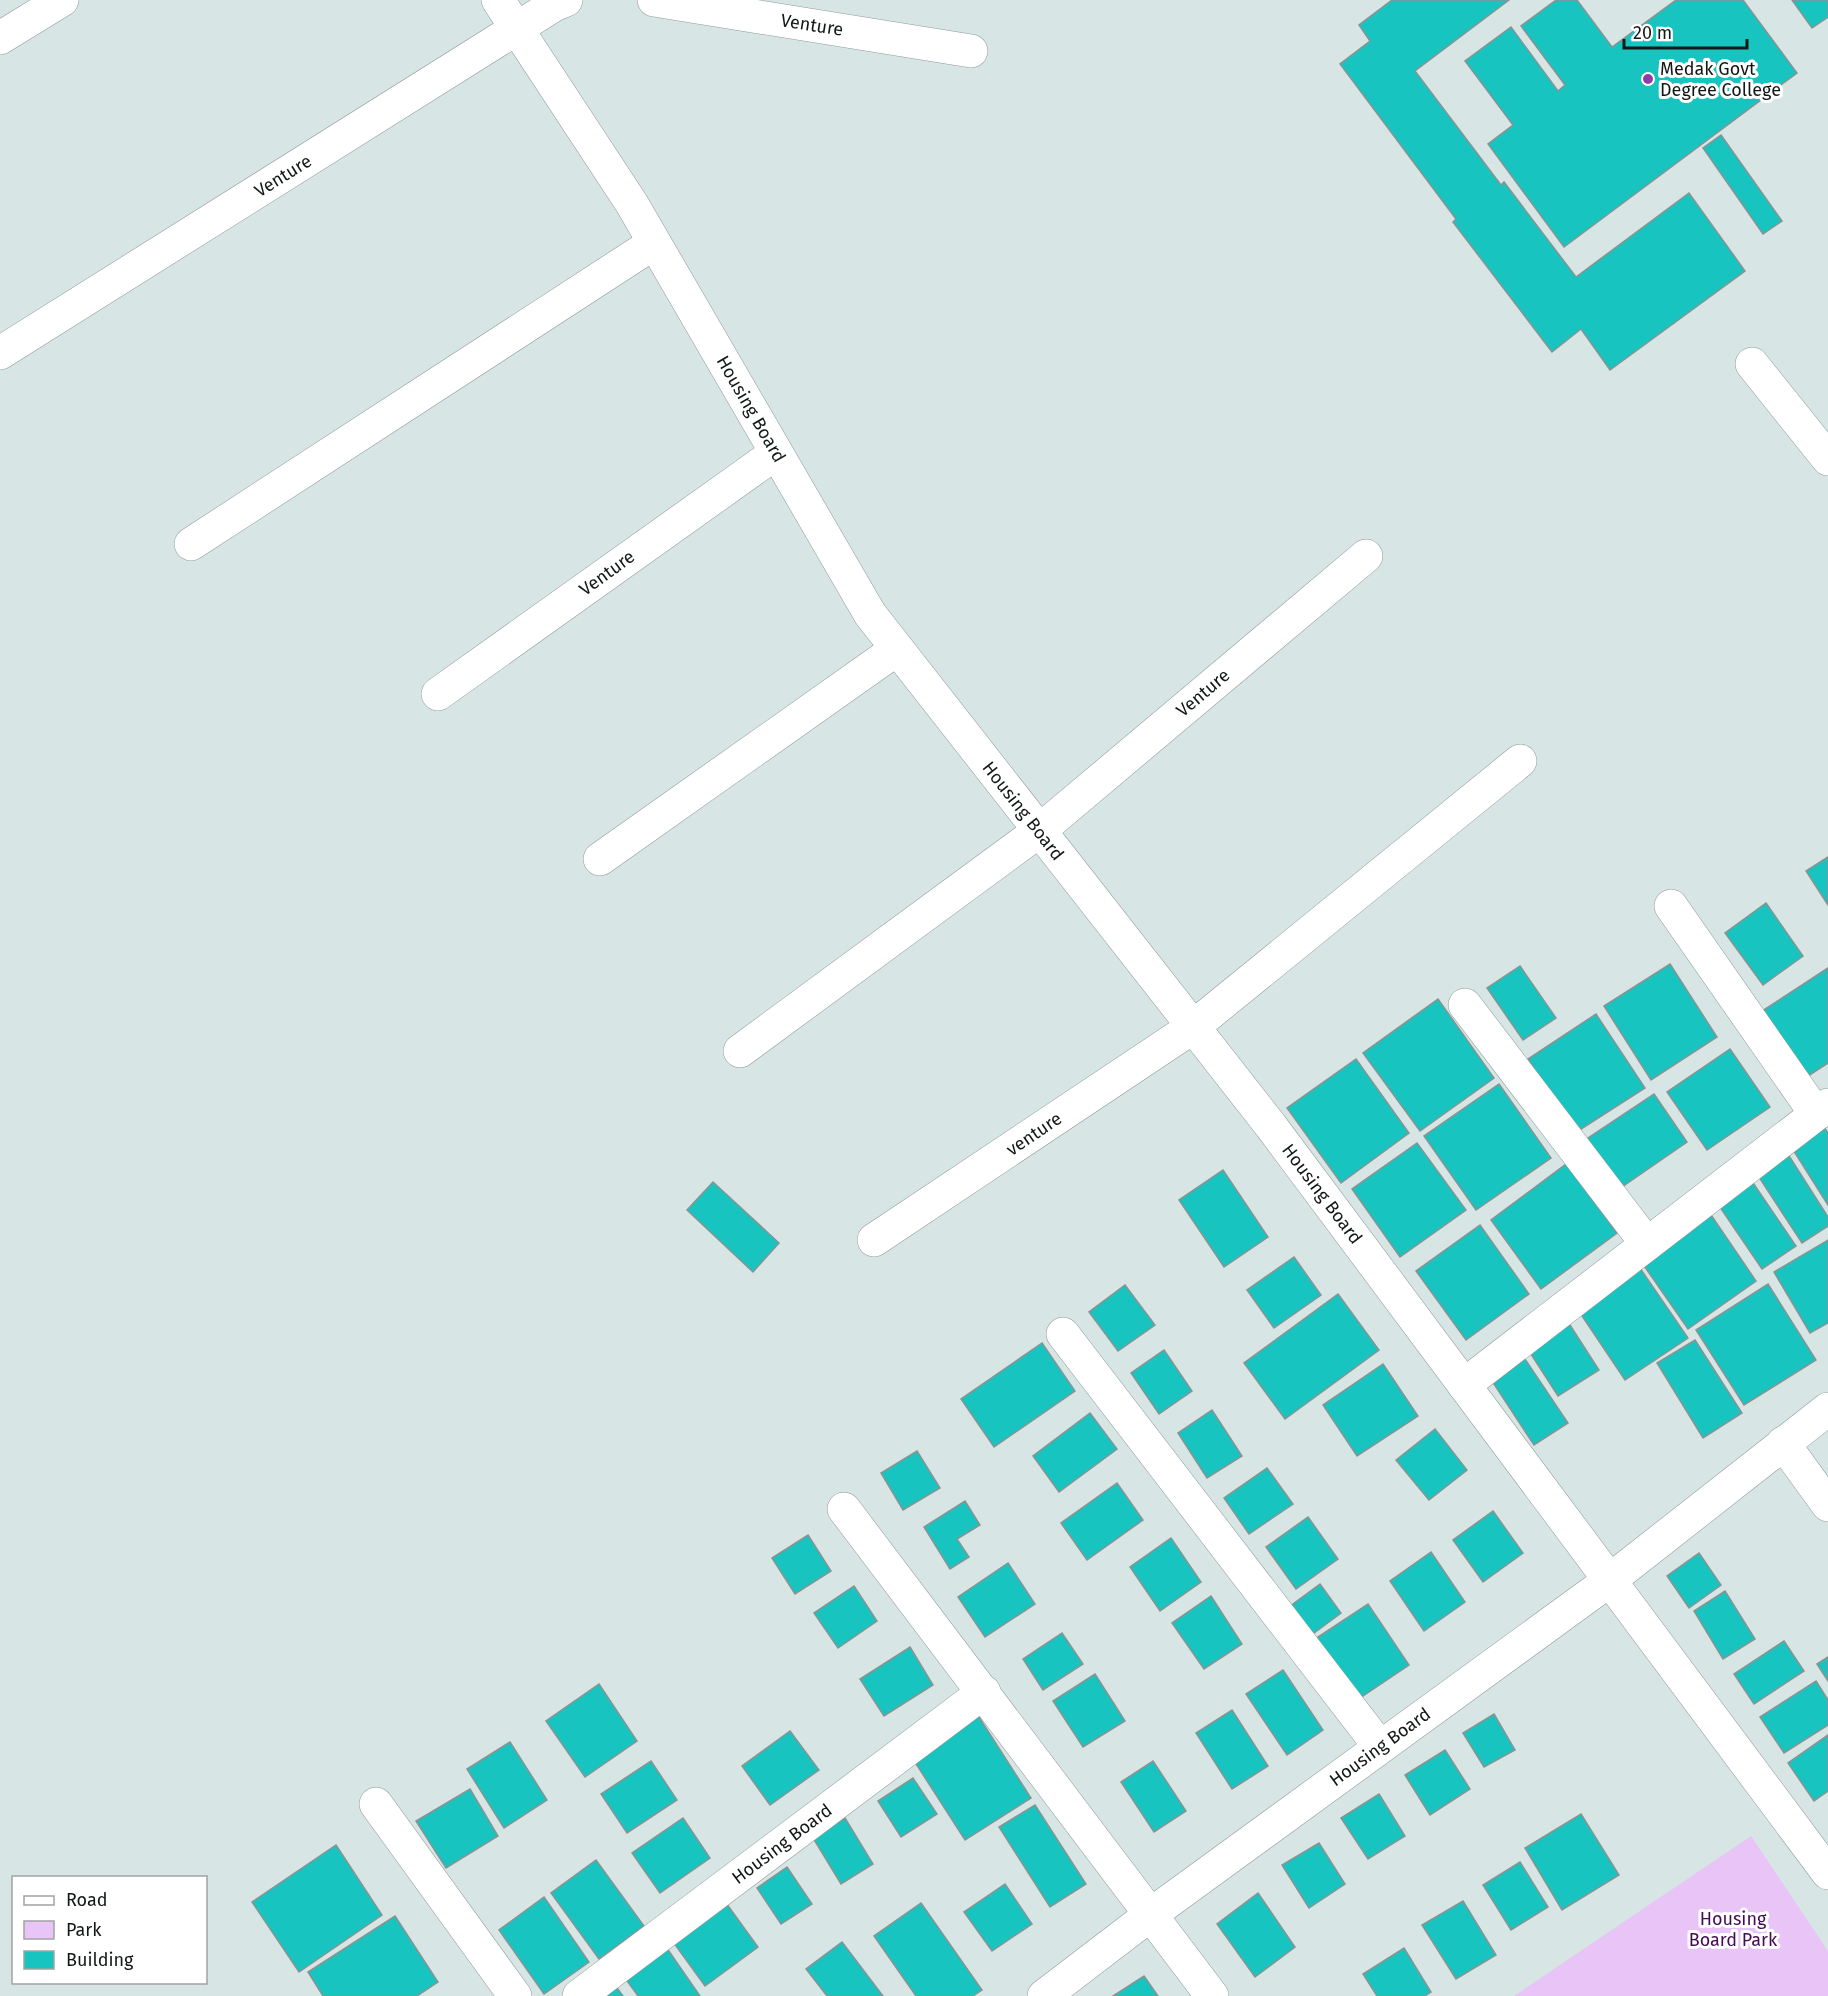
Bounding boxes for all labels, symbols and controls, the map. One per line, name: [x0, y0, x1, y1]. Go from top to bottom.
street label: Venture: [779, 9, 845, 41]
scale bar: [1624, 12, 1747, 50]
text: 20 m: [1633, 22, 1672, 44]
place label: Medak Govt Degree College: [1660, 58, 1781, 101]
marker: Medak Govt Degree College: [1641, 72, 1655, 86]
street label: Venture: [250, 150, 316, 202]
street label: Housing Board: [712, 352, 790, 466]
street label: Venture: [575, 546, 639, 600]
street label: Venture: [1172, 664, 1234, 722]
street label: Housing Board: [978, 757, 1068, 865]
street label: venture: [1002, 1107, 1066, 1161]
street label: Housing Board: [1277, 1140, 1367, 1248]
street label: Housing Board: [1325, 1703, 1435, 1791]
street label: Housing Board: [728, 1799, 836, 1889]
legend: [12, 1876, 207, 1984]
text: Road: [66, 1889, 108, 1911]
park label: Housing Board Park: [1689, 1908, 1778, 1951]
text: Park: [66, 1919, 102, 1941]
text: Building: [66, 1949, 134, 1971]

